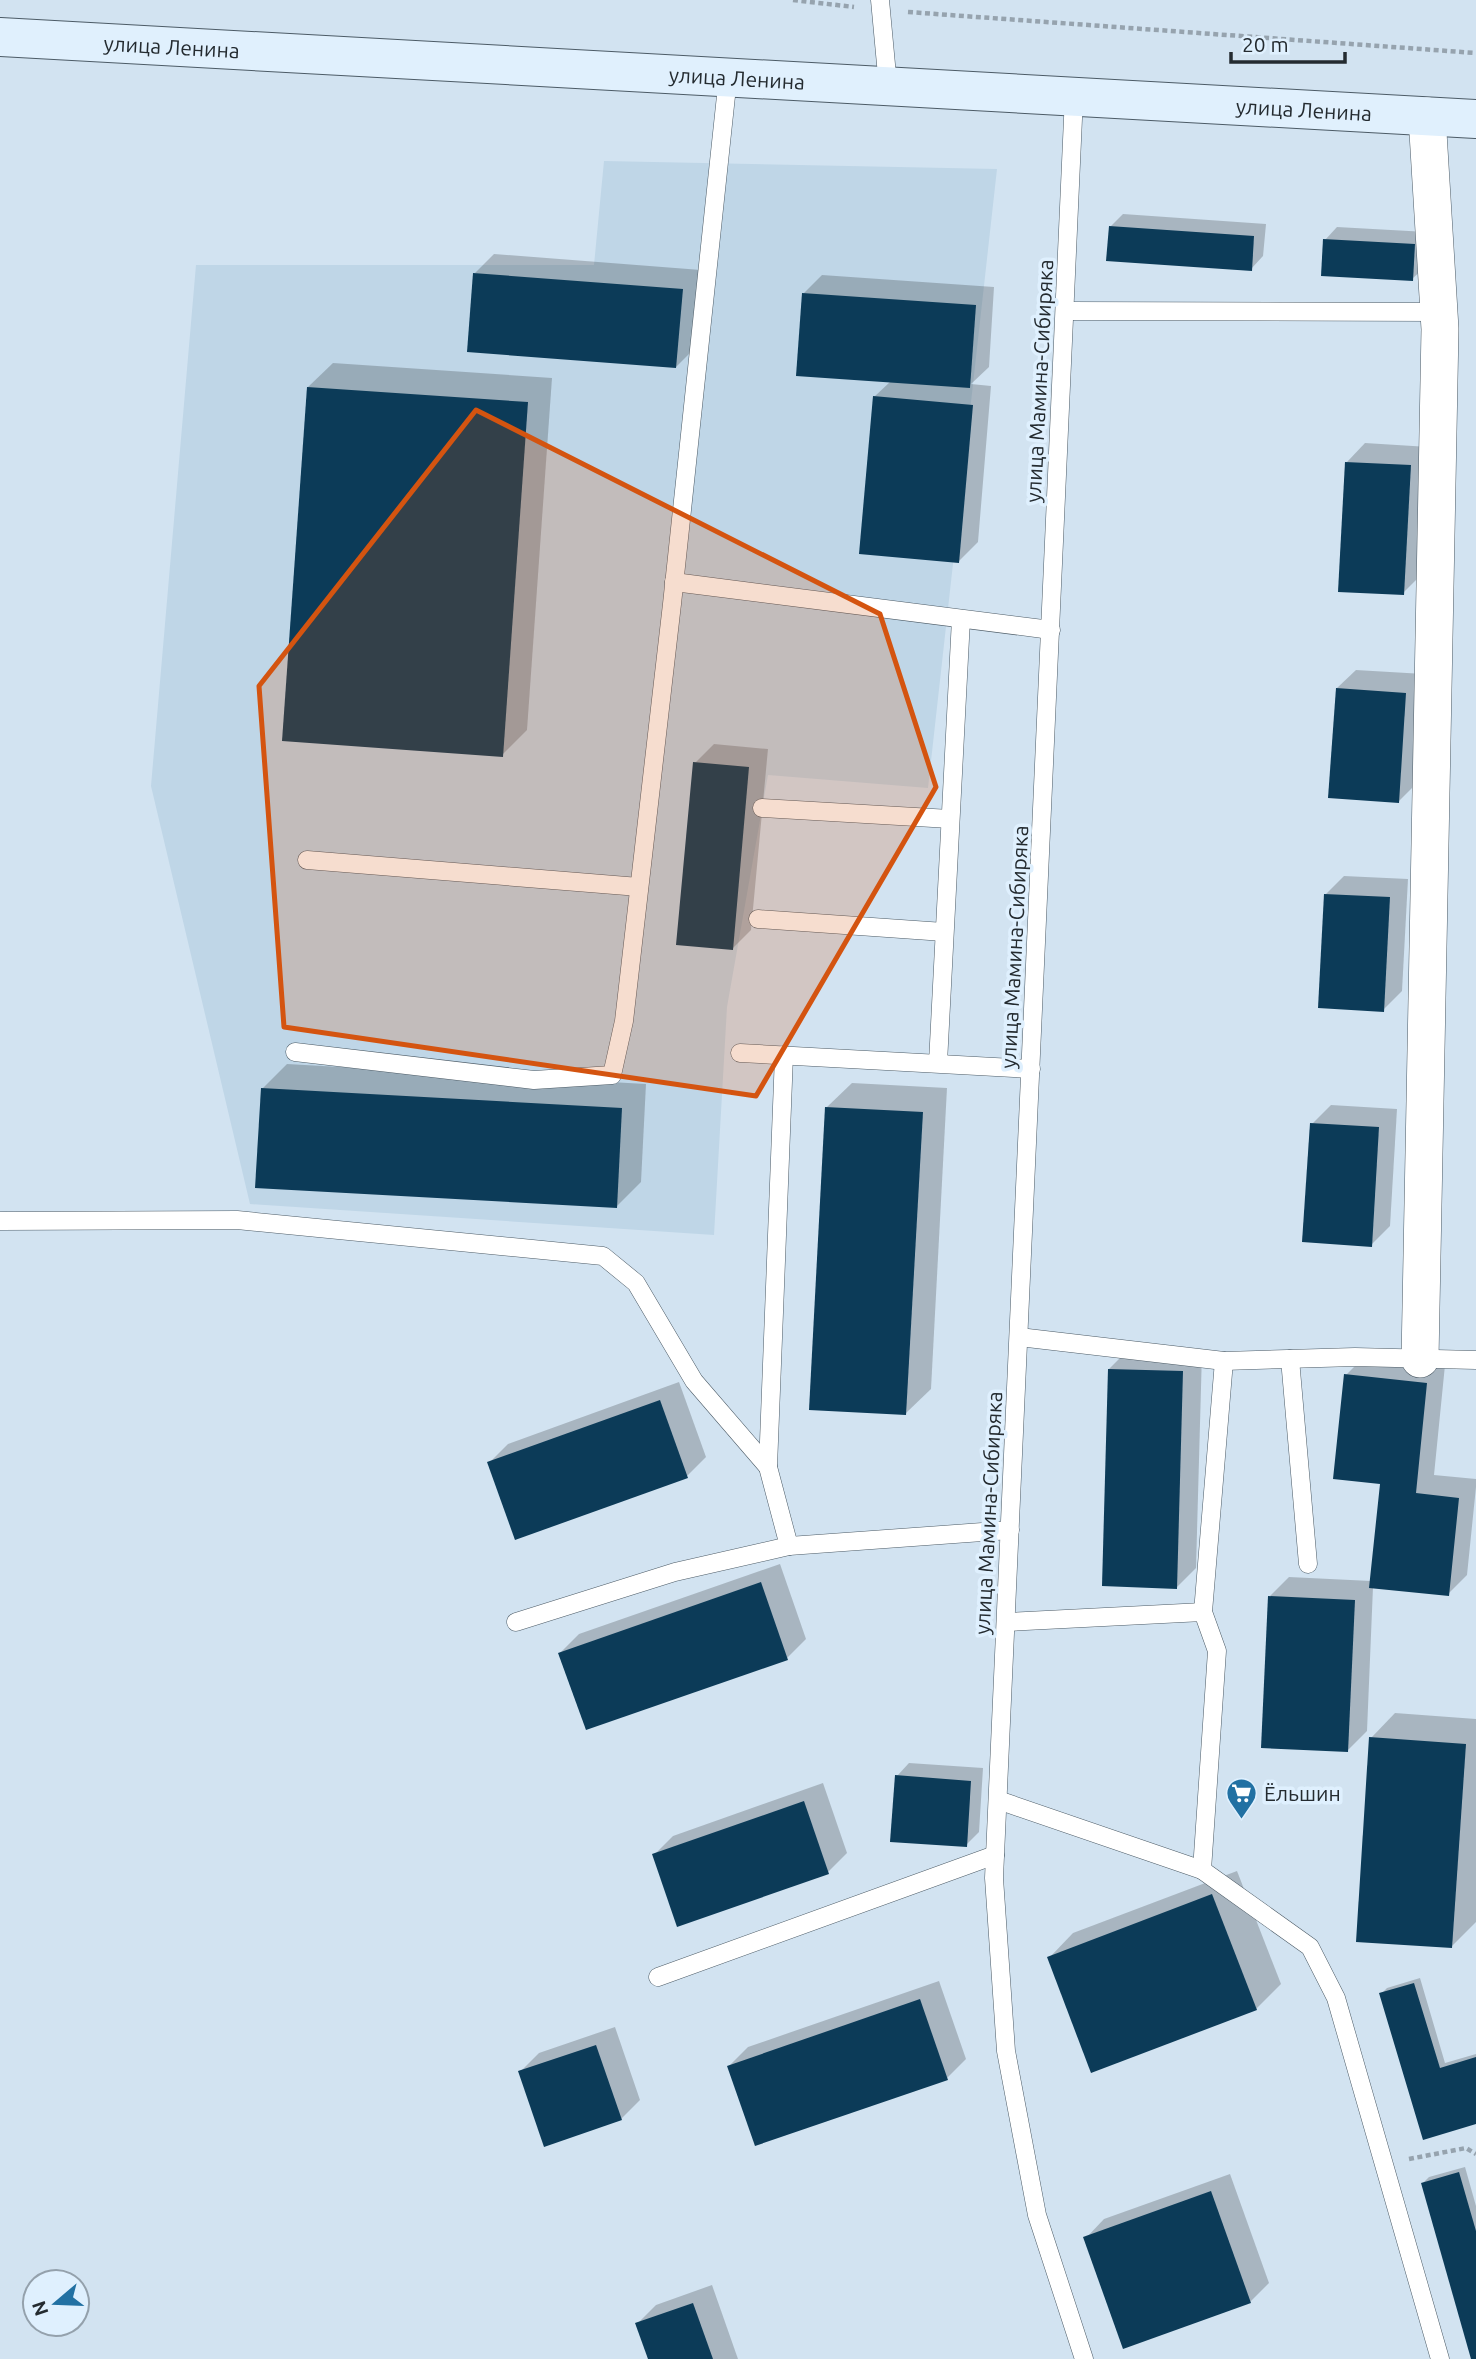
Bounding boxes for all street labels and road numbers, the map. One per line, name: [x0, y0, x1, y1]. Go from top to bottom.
street label: улица Ленина: [103, 31, 240, 62]
street label: улица Ленина: [668, 62, 806, 94]
street label: улица Ленина: [1235, 94, 1373, 125]
street label: улица Мамина-Сибиряка: [1021, 259, 1057, 503]
street label: улица Мамина-Сибиряка: [996, 825, 1032, 1069]
street label: улица Мамина-Сибиряка: [970, 1391, 1006, 1635]

